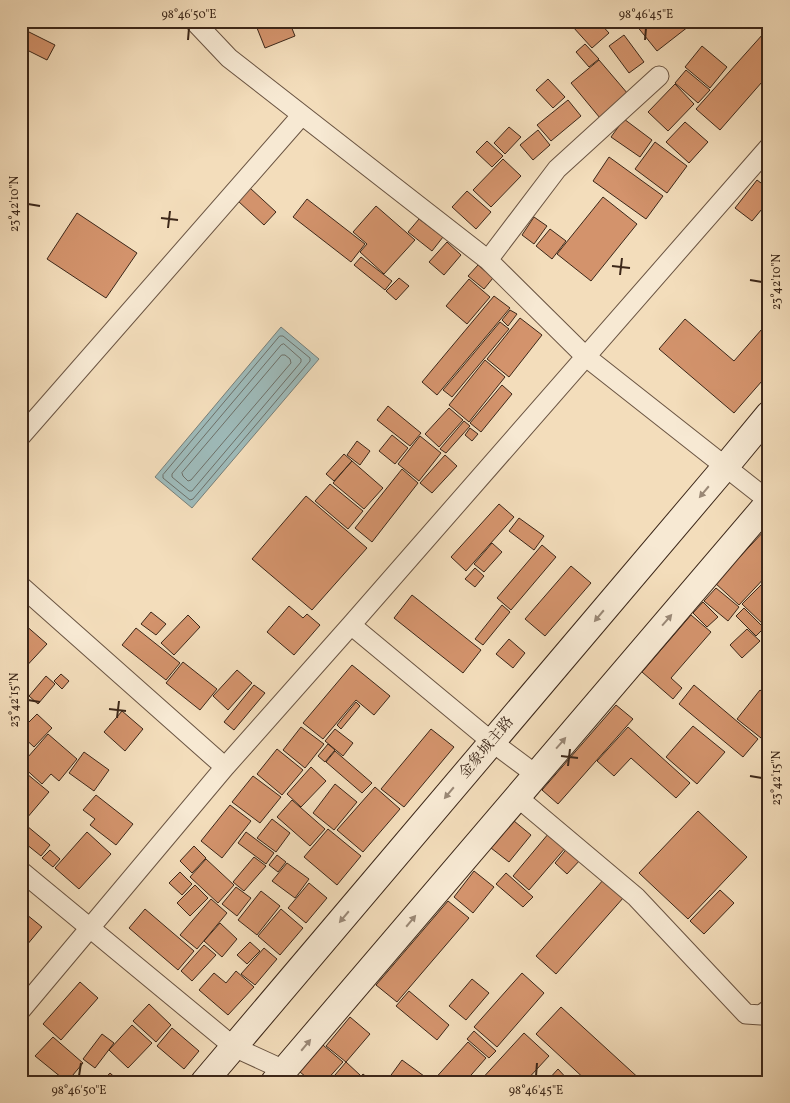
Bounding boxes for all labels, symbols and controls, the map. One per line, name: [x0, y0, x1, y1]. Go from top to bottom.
text: 98°46'50"E: [161, 7, 217, 23]
text: 98°46'45"E: [619, 7, 673, 23]
text: 23°42'10"N: [7, 176, 23, 232]
text: 23°42'10"N: [769, 254, 785, 310]
one-way arrow: [699, 485, 710, 498]
one-way arrow: [594, 609, 605, 622]
one-way arrow: [661, 614, 672, 626]
text: 23°42'15"N: [7, 672, 23, 727]
street label: 金象城主路: [455, 713, 519, 783]
one-way arrow: [556, 737, 567, 750]
text: 23°42'15"N: [769, 750, 785, 805]
one-way arrow: [444, 787, 455, 799]
one-way arrow: [339, 911, 350, 923]
one-way arrow: [405, 915, 417, 927]
one-way arrow: [300, 1038, 311, 1051]
text: 98°46'50"E: [51, 1083, 107, 1099]
text: 98°46'45"E: [509, 1083, 563, 1099]

